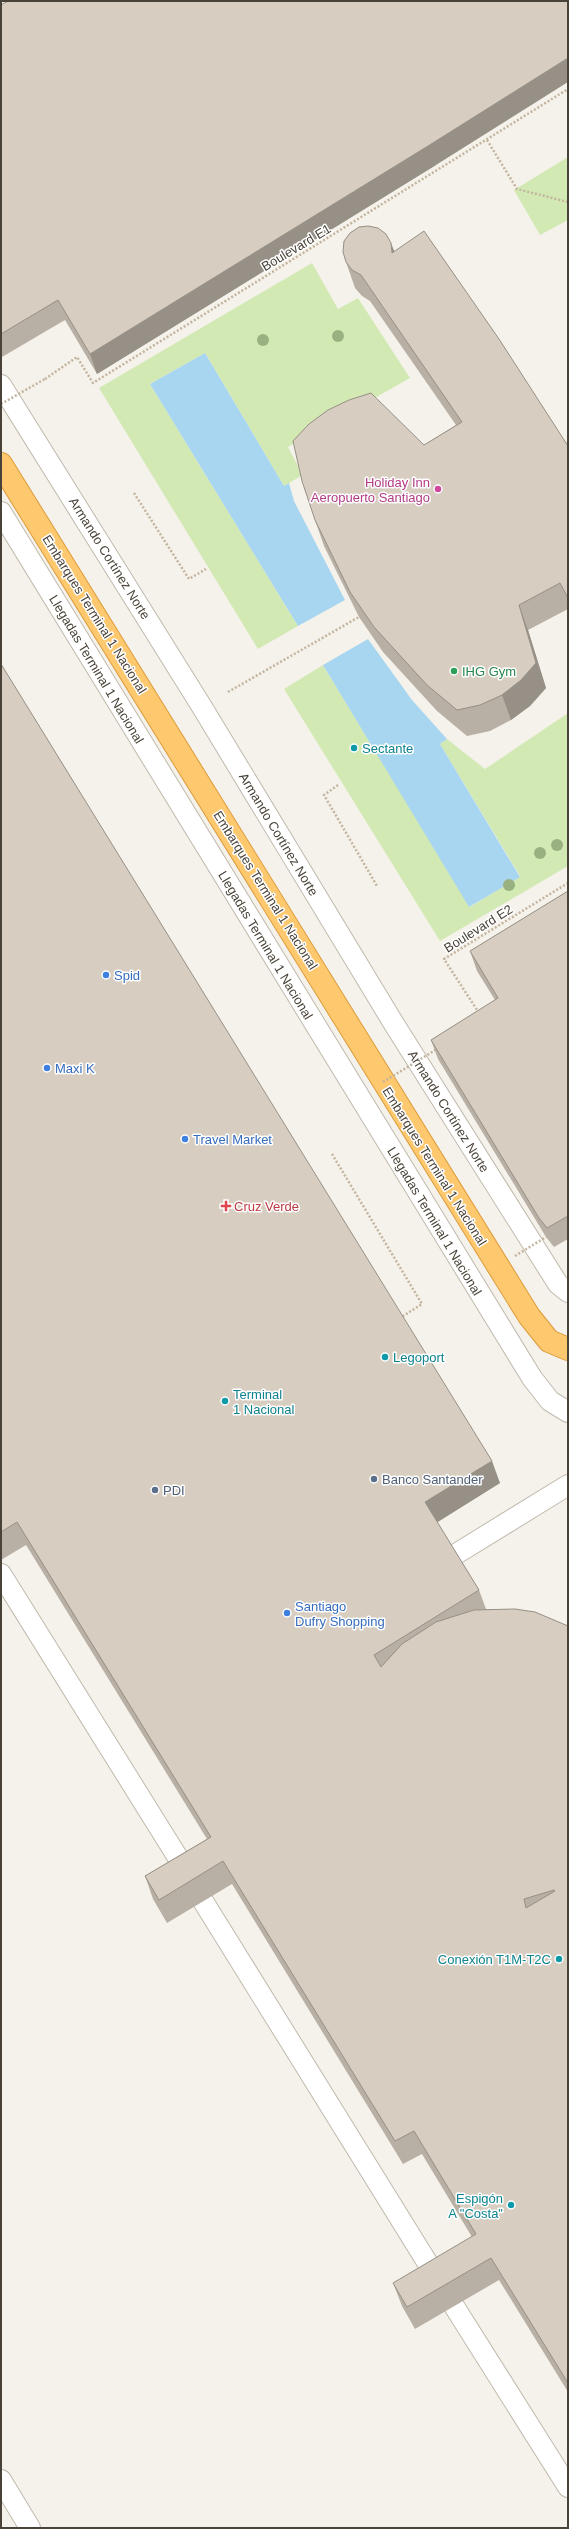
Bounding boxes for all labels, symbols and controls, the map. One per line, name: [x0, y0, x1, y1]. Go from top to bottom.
street label: Boulevard E1: [259, 221, 334, 274]
place label: Holiday Inn Aeropuerto Santiago: [311, 475, 430, 505]
marker: Holiday Inn Aeropuerto Santiago: [433, 484, 443, 494]
street label: Armando Cortínez Norte: [66, 495, 153, 622]
street label: Embarques Terminal 1 Nacional: [39, 532, 150, 696]
street label: Llegadas Terminal 1 Nacional: [46, 592, 147, 746]
place label: IHG Gym: [462, 664, 516, 679]
marker: IHG Gym: [449, 666, 459, 676]
place label: Sectante: [362, 741, 413, 756]
marker: Sectante: [349, 743, 359, 753]
street label: Armando Cortínez Norte: [236, 770, 321, 899]
street label: Embarques Terminal 1 Nacional: [210, 808, 321, 972]
street label: Llegadas Terminal 1 Nacional: [215, 868, 316, 1022]
street label: Boulevard E2: [441, 901, 515, 955]
place label: Spid: [114, 968, 140, 983]
marker: Spid: [101, 970, 111, 980]
street label: Armando Cortínez Norte: [405, 1048, 492, 1175]
place label: Maxi K: [55, 1061, 95, 1076]
marker: Maxi K: [42, 1063, 52, 1073]
street label: Embarques Terminal 1 Nacional: [379, 1084, 490, 1248]
place label: Travel Market: [193, 1132, 272, 1147]
marker: Travel Market: [180, 1134, 190, 1144]
street label: Llegadas Terminal 1 Nacional: [384, 1144, 485, 1298]
place label: Cruz Verde: [234, 1199, 299, 1214]
marker: Cruz Verde: [221, 1201, 231, 1211]
place label: Legoport: [393, 1350, 445, 1365]
marker: Legoport: [380, 1352, 390, 1362]
place label: Terminal 1 Nacional: [233, 1387, 295, 1417]
marker: Terminal 1 Nacional: [220, 1396, 230, 1406]
place label: Banco Santander: [382, 1472, 483, 1487]
marker: Banco Santander: [369, 1474, 379, 1484]
place label: PDI: [163, 1483, 185, 1498]
marker: PDI: [150, 1485, 160, 1495]
place label: Santiago Dufry Shopping: [295, 1599, 385, 1629]
marker: Santiago Dufry Shopping: [282, 1608, 292, 1618]
place label: Conexión T1M-T2C: [438, 1952, 551, 1967]
marker: Conexión T1M-T2C: [554, 1954, 564, 1964]
place label: Espigón A "Costa": [448, 2191, 503, 2221]
marker: Espigón A "Costa": [506, 2200, 516, 2210]

